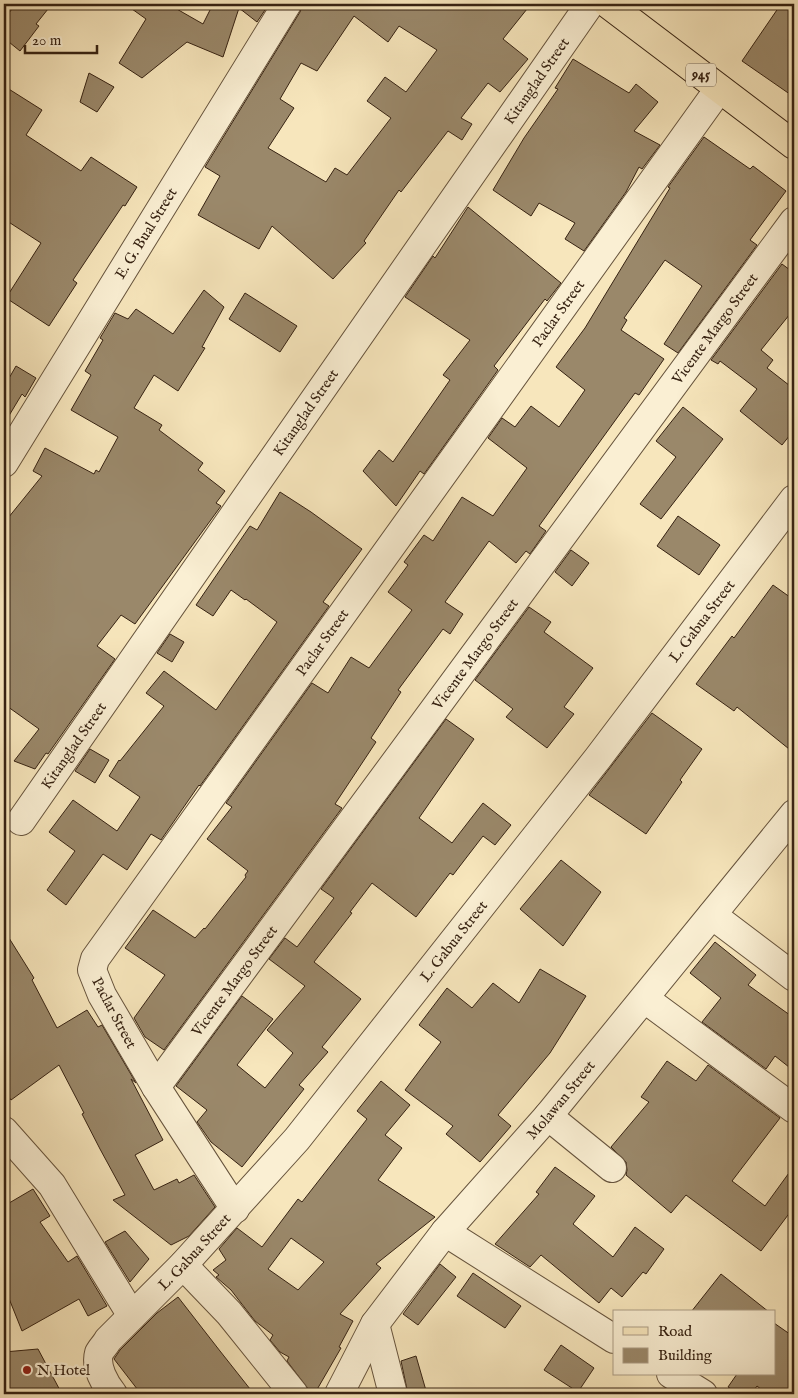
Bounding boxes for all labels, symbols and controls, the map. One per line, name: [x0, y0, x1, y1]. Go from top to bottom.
scale bar: [25, 22, 98, 54]
text: 20 m: [32, 31, 62, 50]
street label: Kitanglad Street: [500, 34, 573, 128]
road number: 945: [686, 64, 716, 86]
street label: E. G. Bual Street: [110, 184, 181, 282]
street label: Vicente Margo Street: [667, 269, 762, 389]
street label: Paclar Street: [528, 276, 589, 351]
street label: Kitanglad Street: [269, 365, 342, 460]
street label: L. Gabua Street: [664, 576, 739, 666]
street label: Vicente Margo Street: [427, 595, 522, 714]
street label: Paclar Street: [292, 605, 353, 680]
street label: Kitanglad Street: [37, 698, 110, 793]
street label: L. Gabua Street: [416, 896, 491, 985]
street label: Vicente Margo Street: [187, 921, 281, 1041]
street label: Paclar Street: [87, 974, 141, 1052]
street label: Molawan Street: [522, 1056, 599, 1143]
street label: L. Gabua Street: [154, 1209, 235, 1294]
legend: [613, 1310, 776, 1376]
text: Road: [658, 1322, 693, 1341]
text: Building: [658, 1346, 713, 1365]
place label: N Hotel: [37, 1361, 91, 1380]
marker: N Hotel: [21, 1364, 33, 1376]

